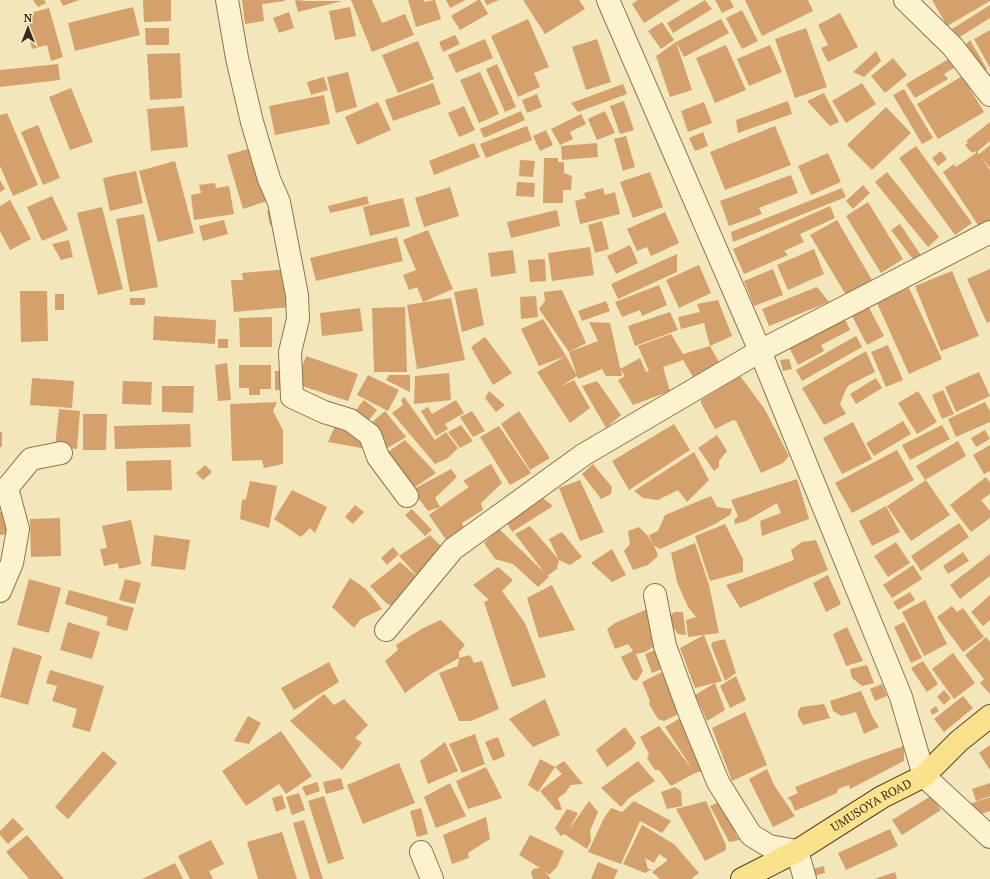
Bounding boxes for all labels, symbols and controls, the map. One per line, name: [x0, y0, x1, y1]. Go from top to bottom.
north arrow: [8, 8, 48, 48]
text: N: [24, 11, 33, 25]
street label: UMUSOYA ROAD: [828, 775, 914, 835]

